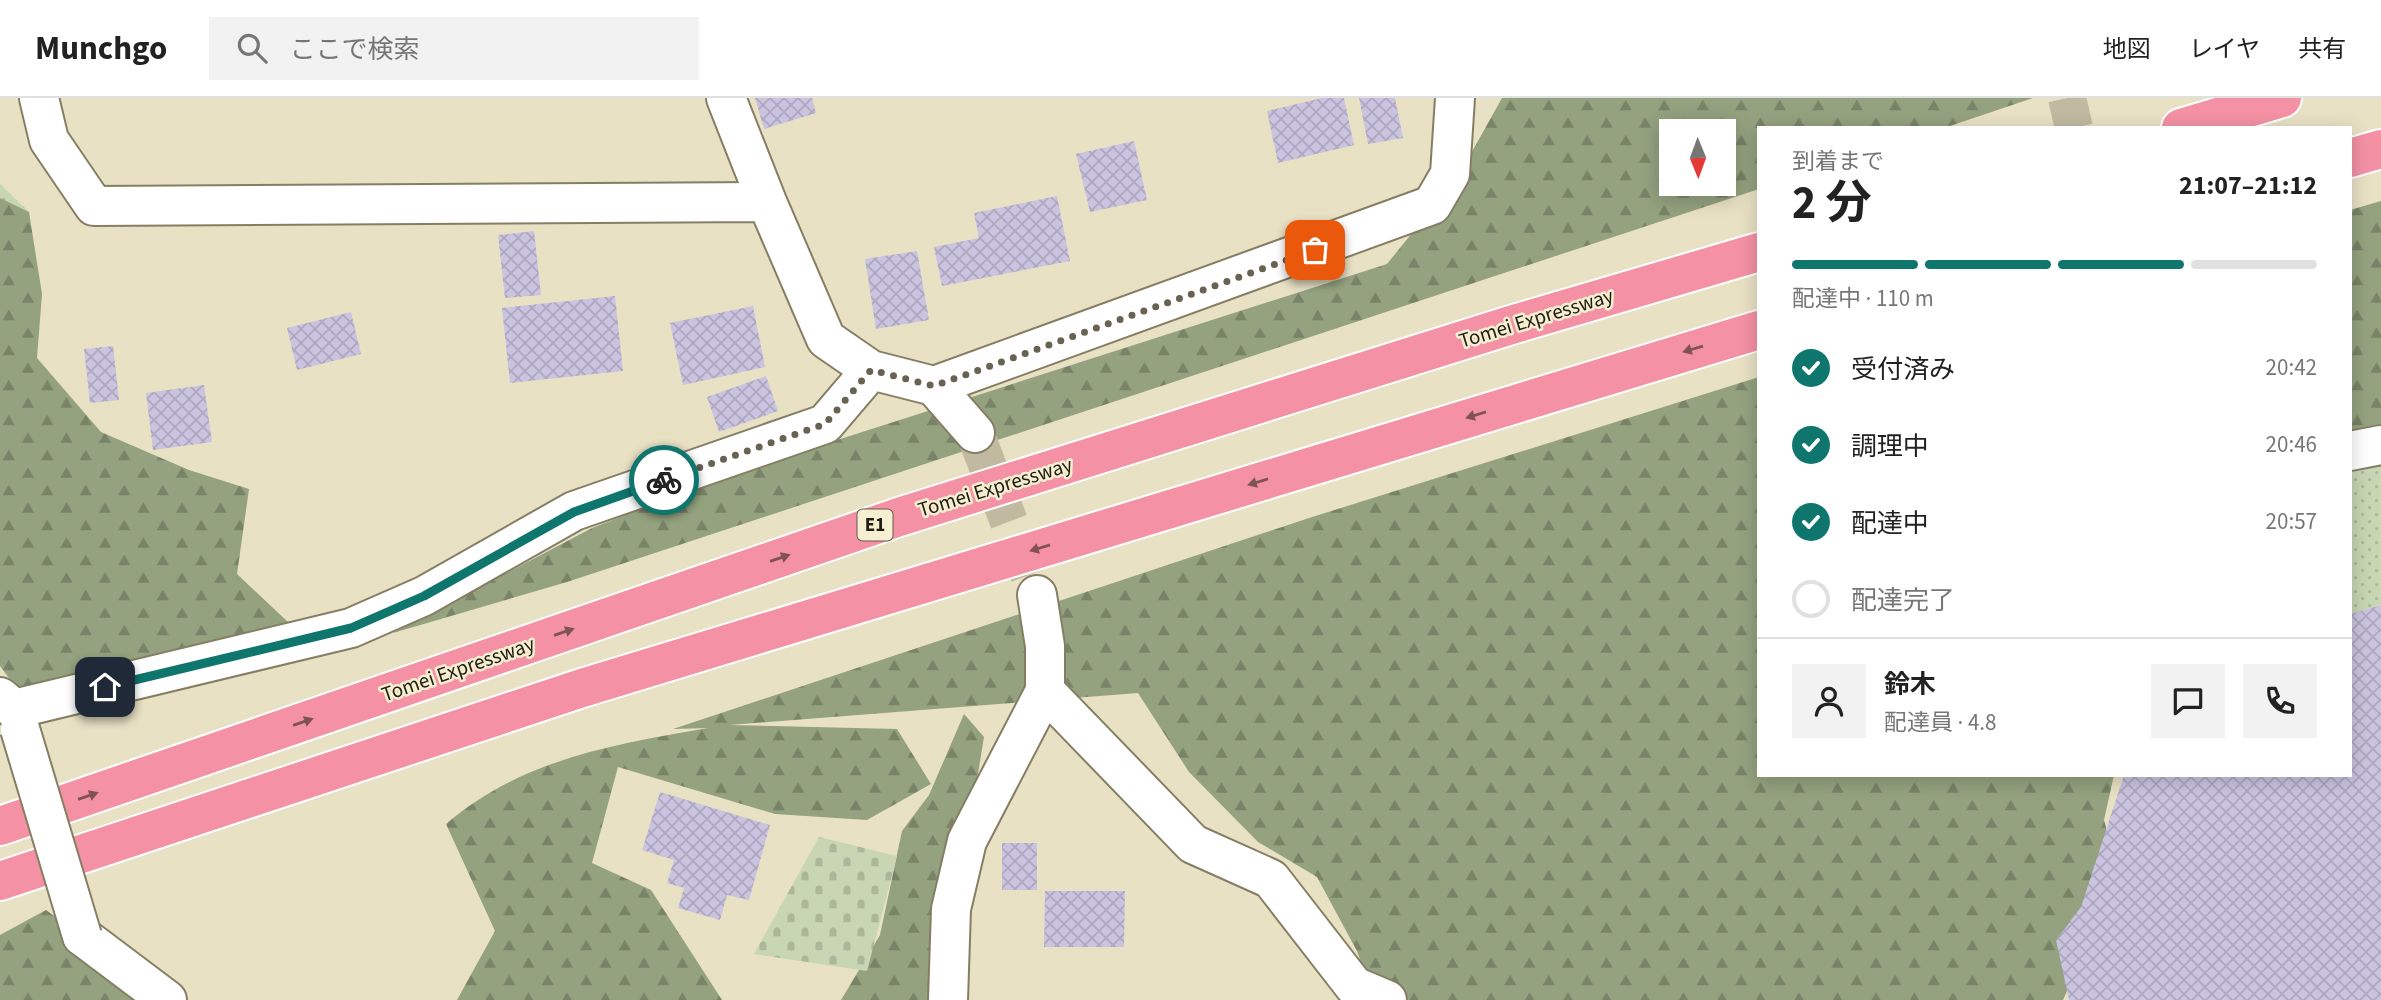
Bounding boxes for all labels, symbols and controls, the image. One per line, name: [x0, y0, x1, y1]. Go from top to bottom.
search box: [209, 17, 699, 80]
text: Munchgo: [35, 25, 167, 72]
icon: search: [233, 29, 271, 67]
text: ここで検索: [289, 31, 419, 68]
text: 地図: [2103, 32, 2151, 67]
text: レイヤ: [2189, 32, 2260, 67]
text: 共有: [2298, 32, 2346, 67]
north arrow: [1659, 119, 1736, 196]
map controls: [1659, 119, 1736, 196]
text: 到着まで: [1792, 145, 1884, 178]
text: 21:07–21:12: [2179, 167, 2317, 204]
text: 2 分: [1792, 171, 1872, 236]
pin: [1285, 220, 1345, 280]
icon: bag: [1296, 231, 1334, 269]
street label: Tomei Expressway: [1455, 280, 1617, 356]
text: 配達中 · 110 m: [1792, 282, 1934, 315]
one-way arrow: [1682, 344, 1704, 355]
icon: check: [1792, 349, 1830, 387]
text: 受付済み: [1851, 351, 1955, 388]
text: 20:42: [2266, 351, 2317, 384]
one-way arrow: [1465, 411, 1486, 421]
icon: check: [1792, 426, 1830, 464]
text: 調理中: [1851, 428, 1929, 465]
text: 20:46: [2266, 428, 2317, 461]
courier: [629, 445, 699, 515]
street label: Tomei Expressway: [914, 449, 1076, 525]
icon: bike: [645, 461, 683, 499]
one-way arrow: [1247, 477, 1268, 487]
icon: check: [1792, 503, 1830, 541]
text: 配達中: [1851, 505, 1929, 542]
text: 20:57: [2266, 505, 2317, 538]
road number: E1: [858, 510, 892, 540]
one-way arrow: [1030, 544, 1051, 554]
one-way arrow: [769, 552, 790, 563]
text: 配達完了: [1851, 582, 1955, 619]
one-way arrow: [554, 626, 575, 637]
street label: Tomei Expressway: [377, 629, 539, 709]
pin: [75, 657, 135, 717]
button: person: [1792, 664, 1866, 738]
button: chat: [2151, 664, 2225, 738]
button: phone: [2243, 664, 2317, 738]
text: 鈴木: [1884, 666, 1936, 703]
icon: home: [86, 668, 124, 706]
text: 配達員 · 4.8: [1884, 706, 1997, 739]
one-way arrow: [292, 716, 313, 727]
one-way arrow: [77, 790, 98, 801]

